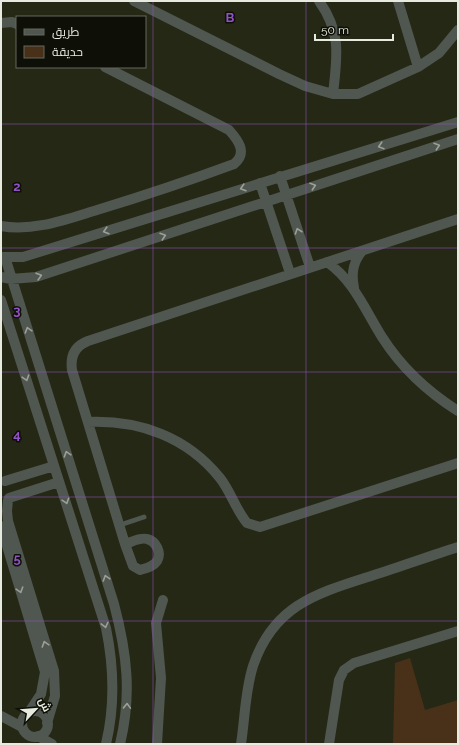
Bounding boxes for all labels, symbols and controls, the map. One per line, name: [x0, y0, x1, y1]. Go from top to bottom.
text: B: [226, 10, 235, 25]
legend: [16, 16, 146, 68]
scale bar: [315, 16, 393, 42]
text: 50 m: [321, 23, 349, 37]
text: طريق: [52, 25, 80, 39]
text: حديقة: [52, 45, 83, 59]
one-way arrow: [377, 141, 384, 150]
one-way arrow: [433, 142, 440, 151]
text: 2: [13, 179, 21, 194]
one-way arrow: [310, 182, 317, 191]
one-way arrow: [240, 183, 247, 192]
one-way arrow: [102, 226, 109, 235]
one-way arrow: [295, 228, 303, 235]
one-way arrow: [159, 232, 166, 240]
one-way arrow: [36, 272, 43, 281]
text: 3: [13, 303, 21, 318]
one-way arrow: [24, 327, 33, 334]
one-way arrow: [21, 374, 30, 381]
text: 4: [13, 427, 21, 442]
one-way arrow: [63, 451, 72, 458]
one-way arrow: [61, 498, 69, 505]
text: 5: [13, 551, 21, 566]
one-way arrow: [102, 575, 111, 582]
one-way arrow: [15, 586, 24, 593]
one-way arrow: [100, 621, 109, 628]
one-way arrow: [41, 641, 50, 648]
north arrow: [16, 689, 56, 729]
text: ش: [36, 696, 53, 714]
one-way arrow: [122, 703, 131, 709]

